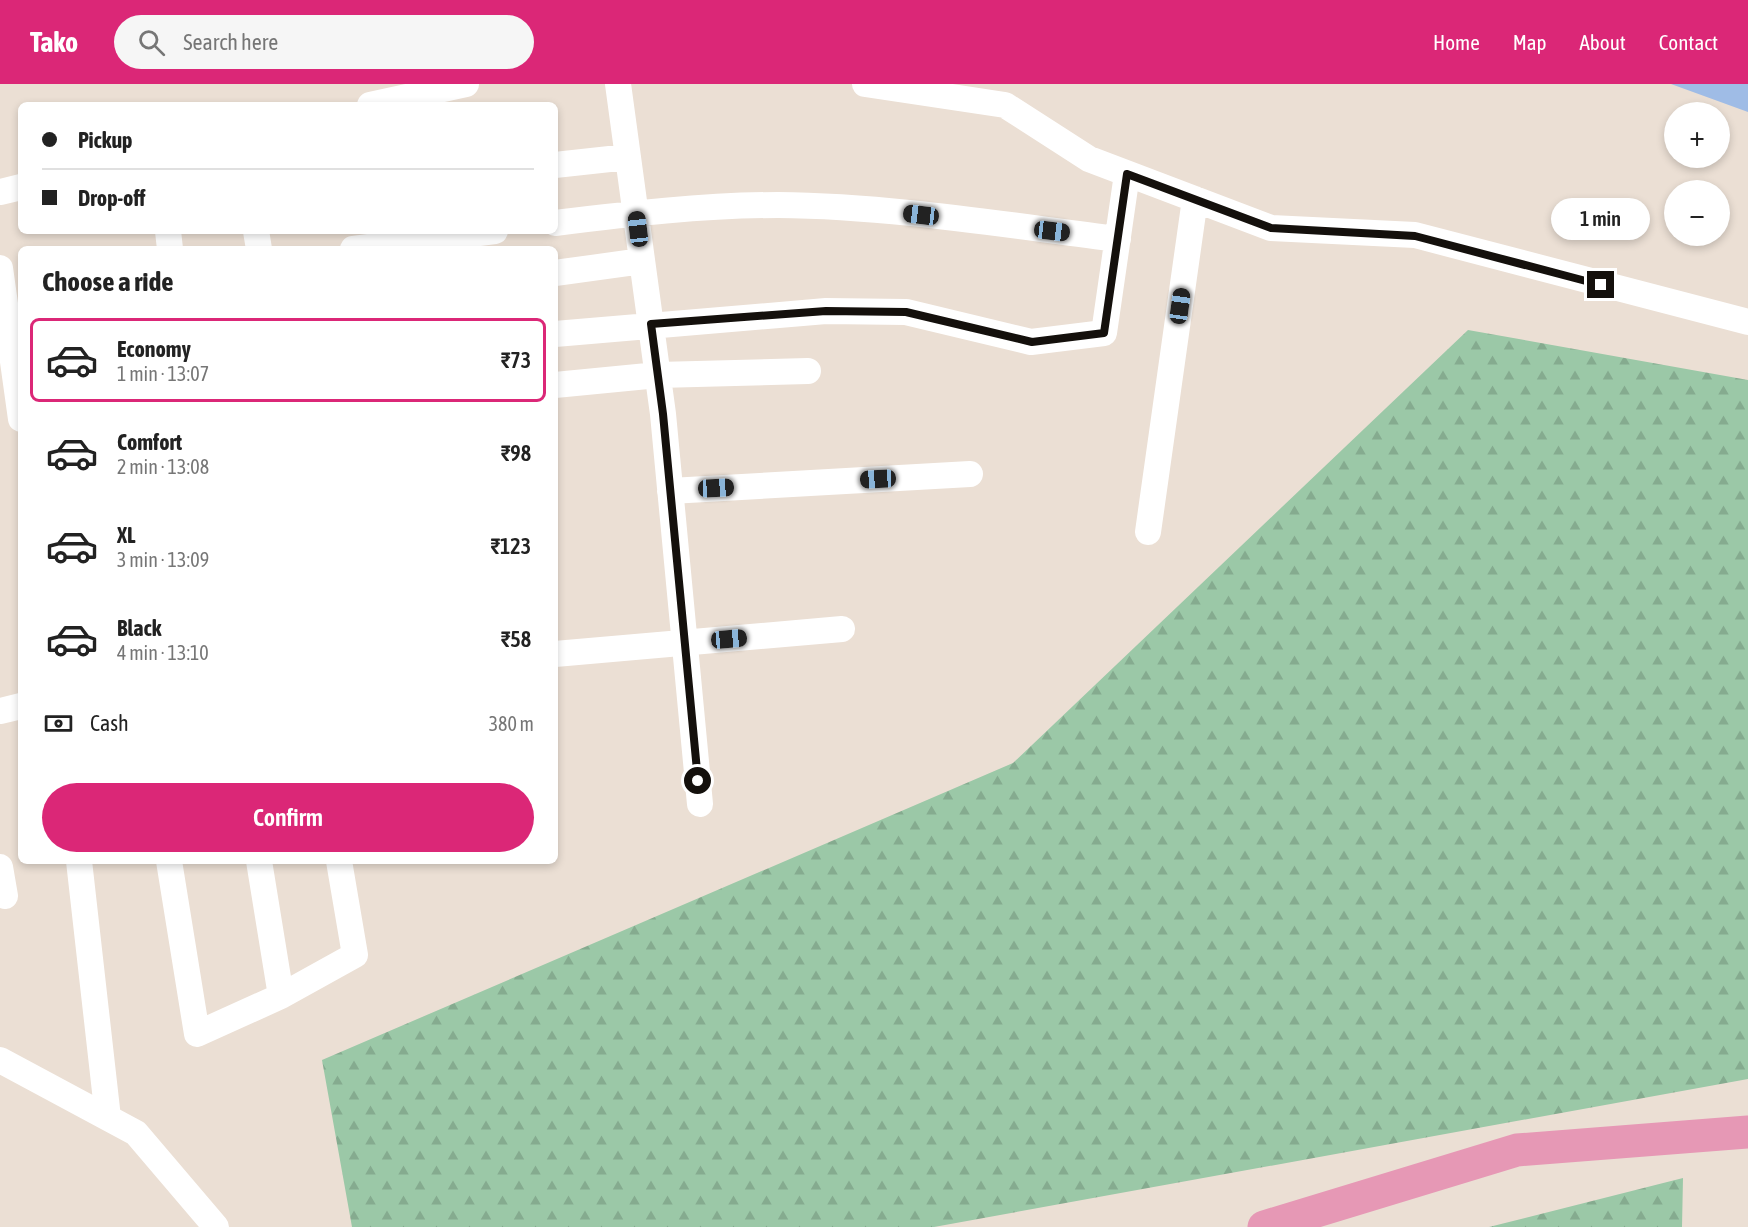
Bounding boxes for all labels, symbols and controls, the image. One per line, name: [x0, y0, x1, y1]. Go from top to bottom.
search box: [114, 15, 534, 69]
text: Tako: [30, 26, 78, 58]
icon: search: [135, 26, 168, 59]
text: Search here: [183, 29, 278, 55]
text: Home: [1433, 30, 1480, 54]
text: Map: [1513, 30, 1547, 54]
text: About: [1580, 30, 1626, 54]
text: Contact: [1659, 30, 1718, 54]
map controls: [1664, 102, 1730, 246]
button: +: [1664, 102, 1730, 168]
text: Pickup: [78, 127, 133, 153]
button: −: [1664, 180, 1730, 246]
text: Drop-off: [78, 185, 145, 211]
callout: 1 min: [1552, 198, 1650, 240]
car: [902, 204, 940, 226]
text: 1 min: [1580, 207, 1621, 230]
car: [627, 210, 649, 248]
car: [1033, 220, 1071, 242]
text: Choose a ride: [42, 266, 174, 297]
route end: [1587, 271, 1614, 298]
car: [1169, 287, 1191, 325]
icon: car: [45, 333, 99, 387]
text: Economy: [117, 336, 191, 362]
text: ₹73: [501, 347, 531, 373]
text: 1 min · 13:07: [117, 362, 209, 385]
icon: car: [45, 426, 99, 480]
text: Comfort: [117, 429, 182, 455]
text: ₹98: [501, 440, 531, 466]
text: 2 min · 13:08: [117, 455, 209, 478]
car: [860, 469, 896, 489]
car: [698, 478, 734, 498]
icon: car: [45, 519, 99, 573]
text: XL: [117, 522, 135, 548]
text: ₹123: [491, 533, 531, 559]
text: 3 min · 13:09: [117, 548, 209, 571]
icon: car: [45, 612, 99, 666]
text: Black: [117, 615, 161, 641]
text: ₹58: [501, 626, 531, 652]
car: [710, 628, 748, 650]
text: 4 min · 13:10: [117, 641, 209, 664]
icon: cash: [42, 707, 75, 740]
text: Cash: [90, 710, 129, 736]
text: 380 m: [489, 712, 534, 735]
route start: [684, 767, 711, 794]
button: Confirm: [42, 783, 534, 852]

